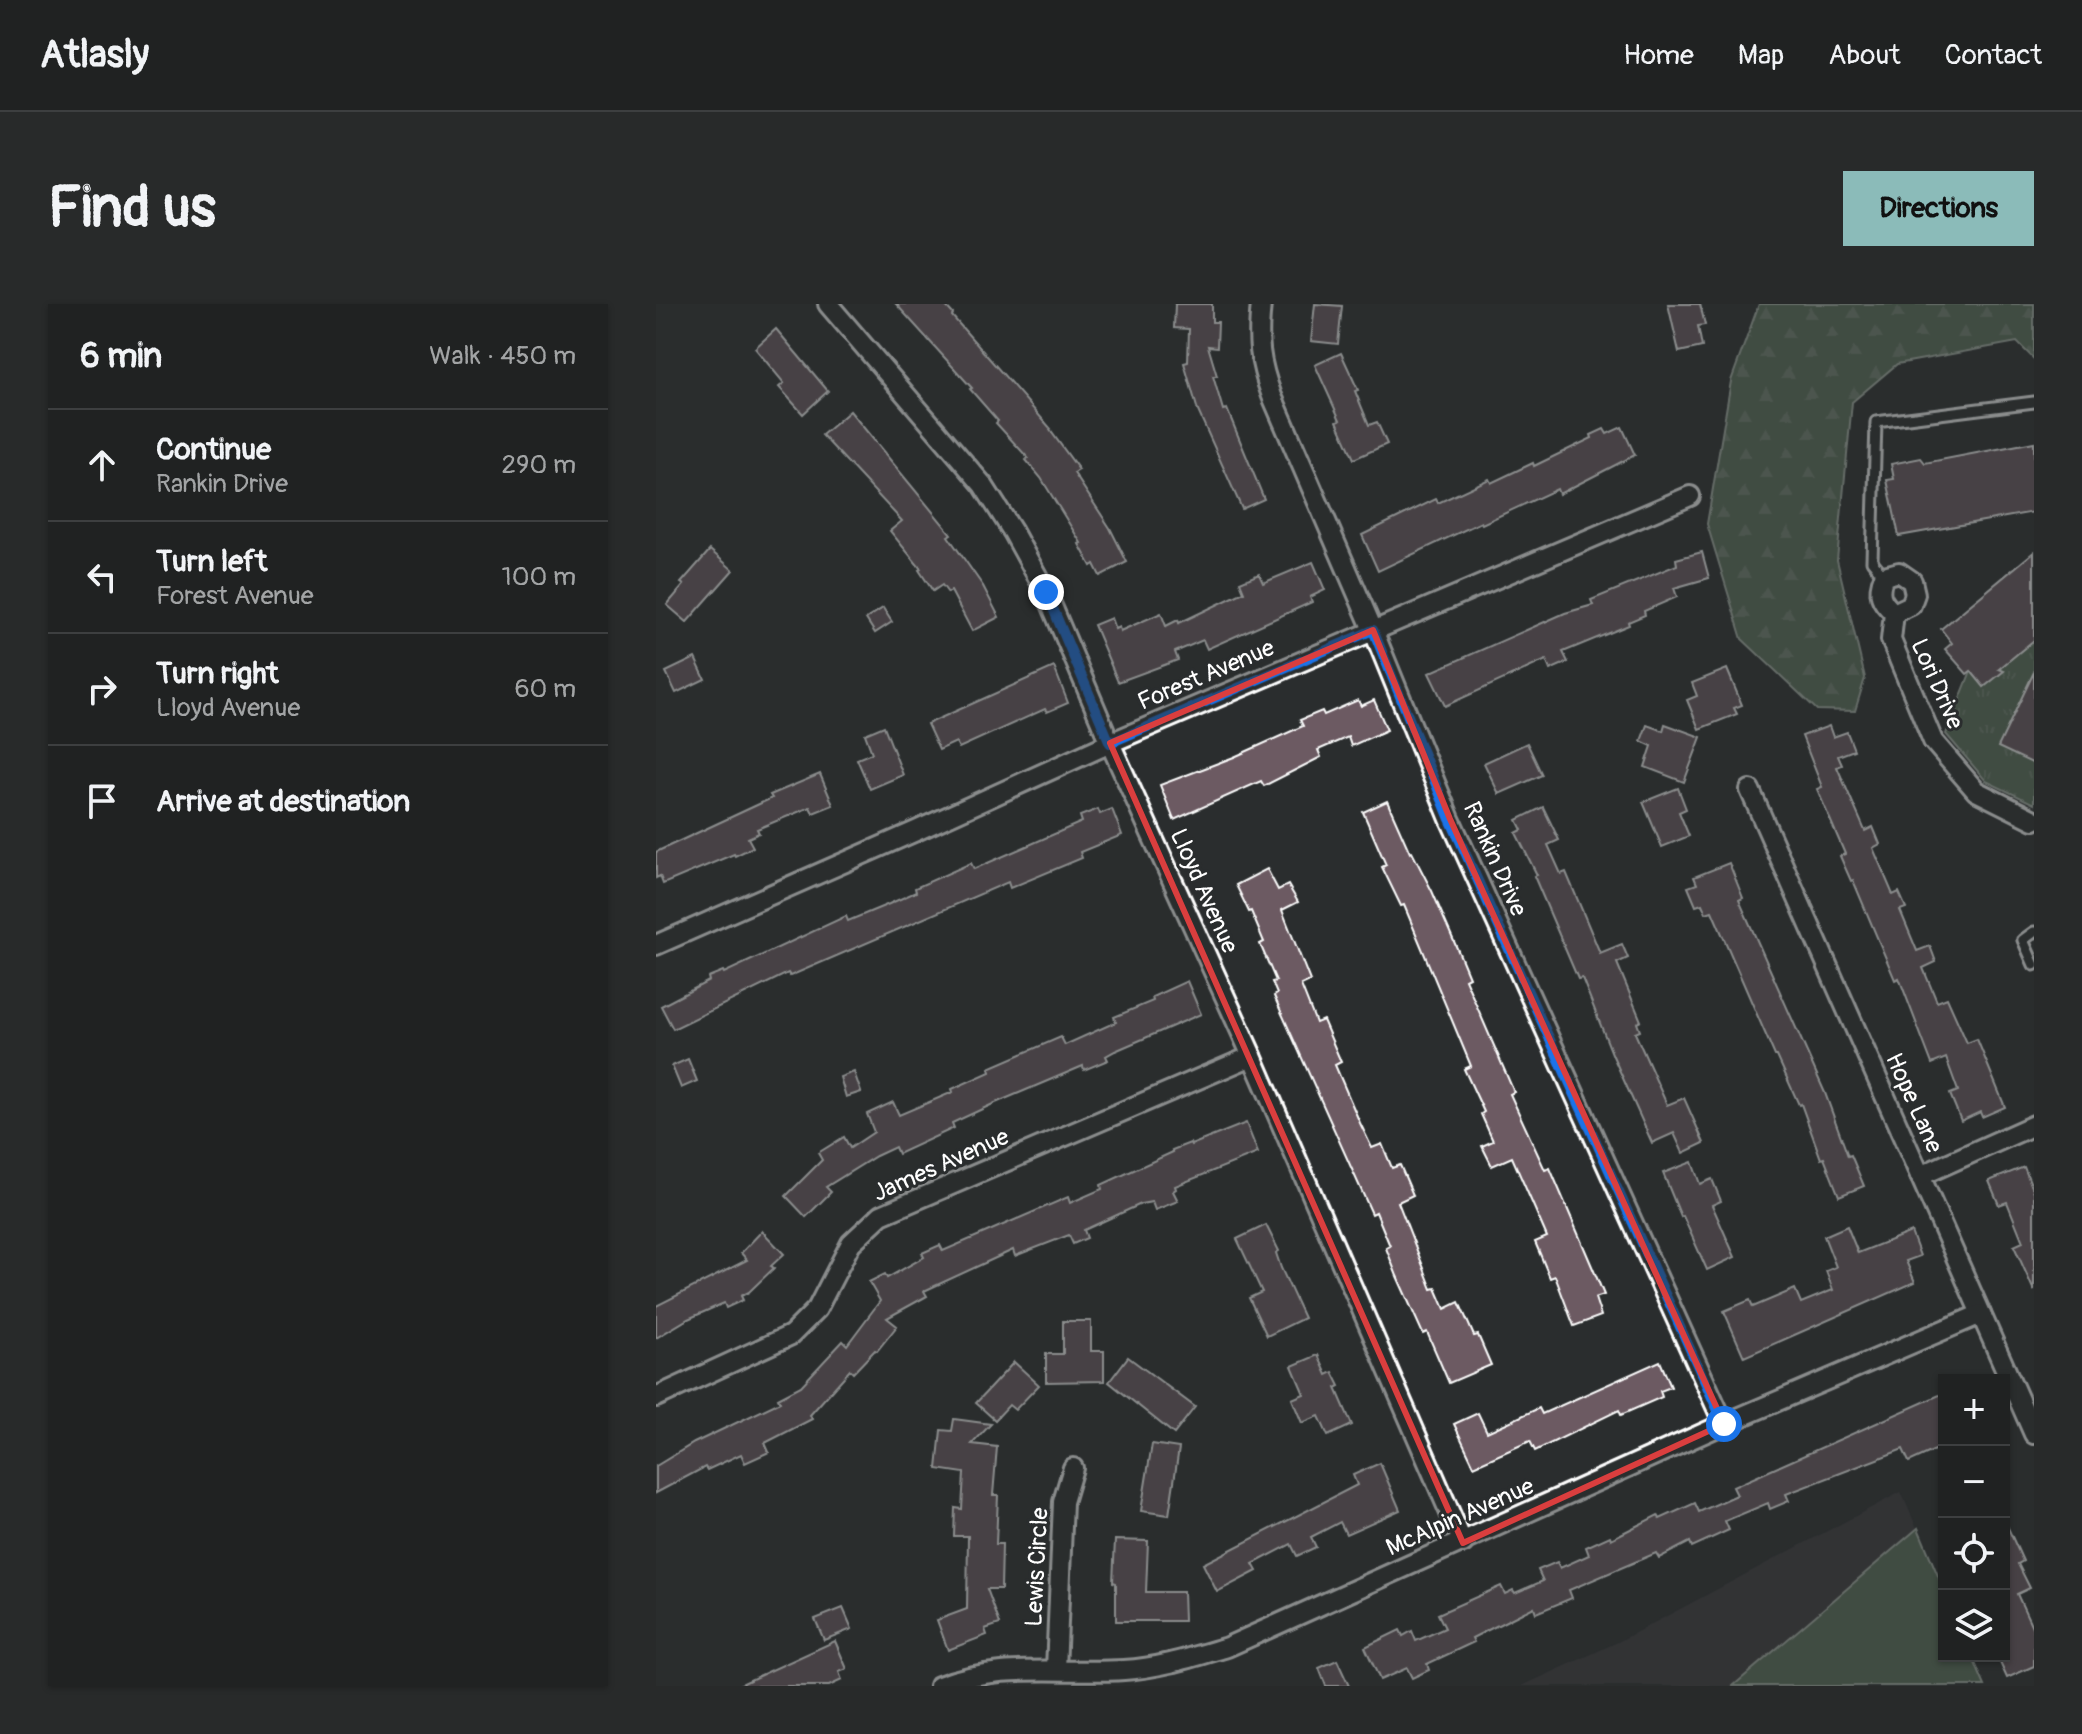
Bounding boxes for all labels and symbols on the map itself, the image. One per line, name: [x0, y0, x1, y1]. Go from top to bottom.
route end: [1028, 574, 1064, 610]
street label: Forest Avenue: [1133, 633, 1279, 717]
street label: Lori Drive: [1904, 634, 1970, 734]
street label: Rankin Drive: [1457, 797, 1533, 921]
street label: Lloyd Avenue: [1164, 824, 1244, 958]
street label: Hope Lane: [1879, 1049, 1949, 1157]
street label: James Avenue: [869, 1122, 1014, 1208]
route start: [1706, 1406, 1742, 1442]
street label: McAlpin Avenue: [1382, 1471, 1539, 1563]
street label: Lewis Circle: [1019, 1507, 1055, 1627]

